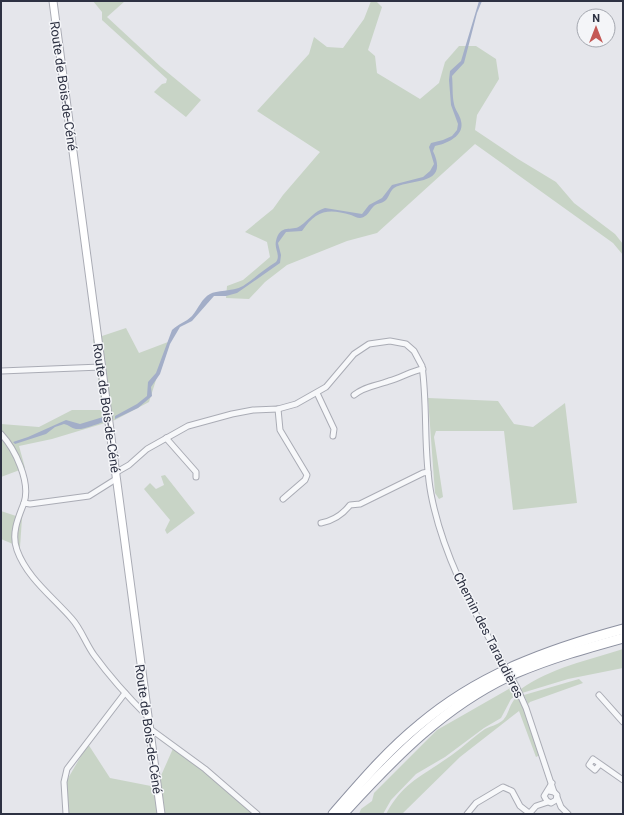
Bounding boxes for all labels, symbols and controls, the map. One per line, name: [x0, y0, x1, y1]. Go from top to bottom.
north arrow: [576, 8, 616, 48]
text: N: [592, 12, 600, 25]
street label: Route de Bois-de-Céné: [47, 20, 80, 152]
street label: Route de Bois-de-Céné: [90, 342, 123, 474]
street label: Chemin des Taraudières: [450, 570, 527, 701]
street label: Route de Bois-de-Céné: [132, 663, 165, 795]

